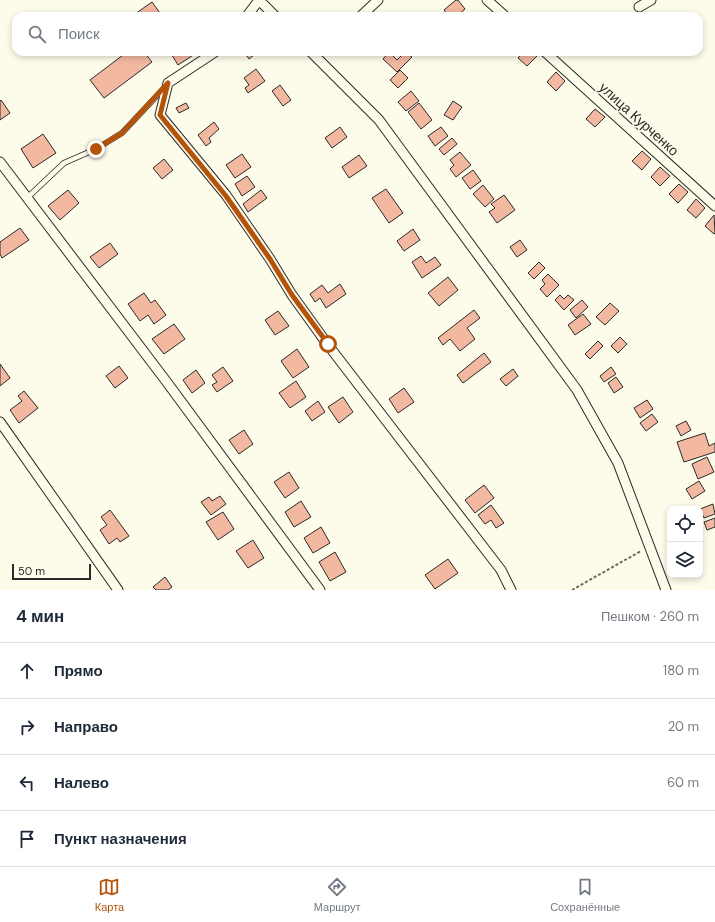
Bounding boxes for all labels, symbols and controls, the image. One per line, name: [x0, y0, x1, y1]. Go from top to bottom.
search box: [12, 12, 703, 56]
icon: search: [26, 23, 48, 45]
text: Поиск: [58, 24, 100, 44]
street label: улица Курченко: [595, 78, 683, 160]
route end: [87, 140, 105, 158]
route start: [319, 335, 337, 353]
map controls: [667, 506, 703, 578]
button: locate: [667, 506, 703, 542]
button: layers: [667, 542, 703, 578]
scale bar: [12, 562, 91, 581]
text: 50 m: [18, 564, 45, 578]
text: 4 мин: [16, 605, 64, 627]
text: Пешком · 260 m: [601, 608, 699, 625]
icon: ahead: [16, 660, 38, 682]
text: Прямо: [54, 661, 103, 681]
text: 180 m: [663, 662, 699, 679]
icon: right: [16, 716, 38, 738]
text: Направо: [54, 717, 118, 737]
text: 20 m: [668, 718, 699, 735]
icon: left: [16, 772, 38, 794]
text: Налево: [54, 773, 109, 793]
text: 60 m: [667, 774, 699, 791]
icon: arrive: [16, 828, 38, 850]
text: Пункт назначения: [54, 829, 187, 849]
tab: Карта: [95, 876, 124, 914]
tab: Маршрут: [314, 876, 361, 914]
tab: Сохранённые: [550, 876, 620, 914]

